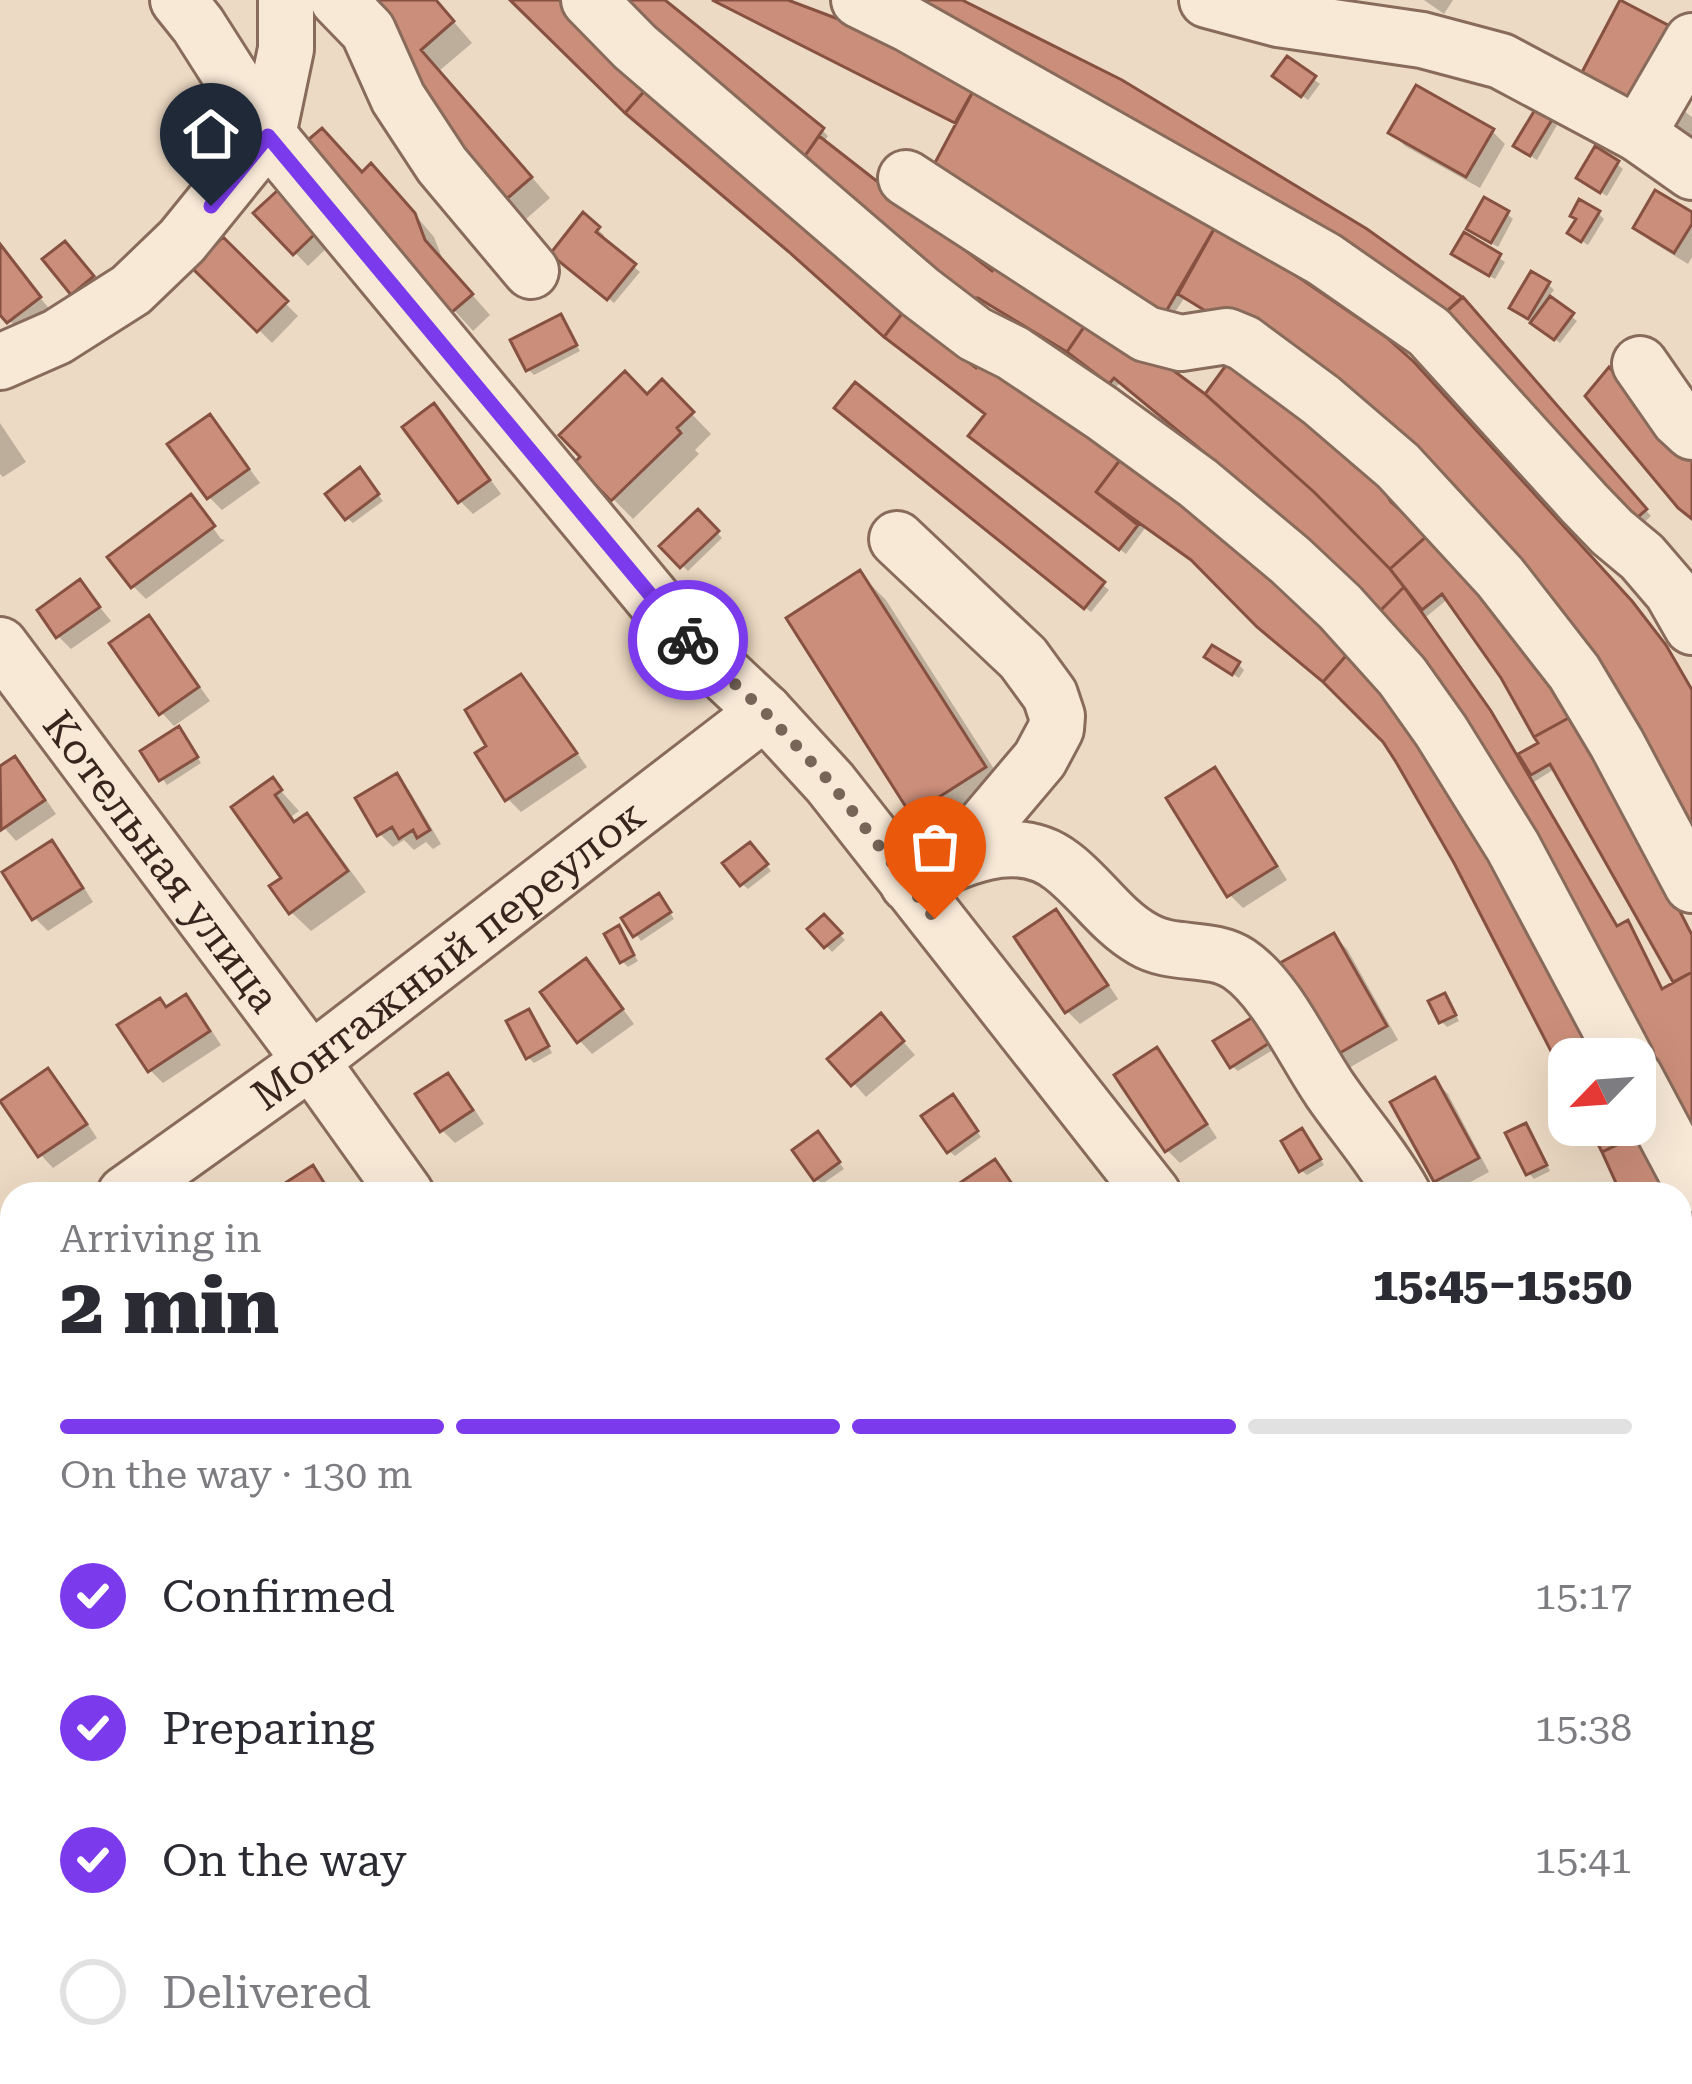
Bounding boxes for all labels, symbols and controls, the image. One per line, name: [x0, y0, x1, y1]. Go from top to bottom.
pin: [160, 83, 262, 206]
icon: home: [178, 101, 244, 167]
courier: [628, 580, 748, 700]
icon: bike: [655, 607, 721, 673]
street label: Котельная улица: [33, 701, 290, 1022]
street label: Монтажный переулок: [242, 789, 654, 1120]
pin: [884, 796, 986, 919]
icon: bag: [902, 814, 968, 880]
north arrow: [1548, 1038, 1656, 1146]
map controls: [1548, 1038, 1656, 1146]
text: Arriving in: [60, 1216, 262, 1262]
text: 15:45–15:50: [1373, 1258, 1632, 1311]
text: 2 min: [60, 1261, 279, 1352]
text: On the way · 130 m: [60, 1452, 412, 1498]
icon: check: [60, 1563, 126, 1629]
text: Confirmed: [162, 1570, 395, 1623]
text: 15:17: [1535, 1573, 1632, 1619]
icon: check: [60, 1695, 126, 1761]
text: Preparing: [162, 1702, 375, 1755]
text: 15:38: [1535, 1705, 1632, 1751]
icon: check: [60, 1827, 126, 1893]
text: On the way: [162, 1834, 407, 1887]
text: 15:41: [1535, 1837, 1632, 1883]
text: Delivered: [162, 1966, 371, 2019]

